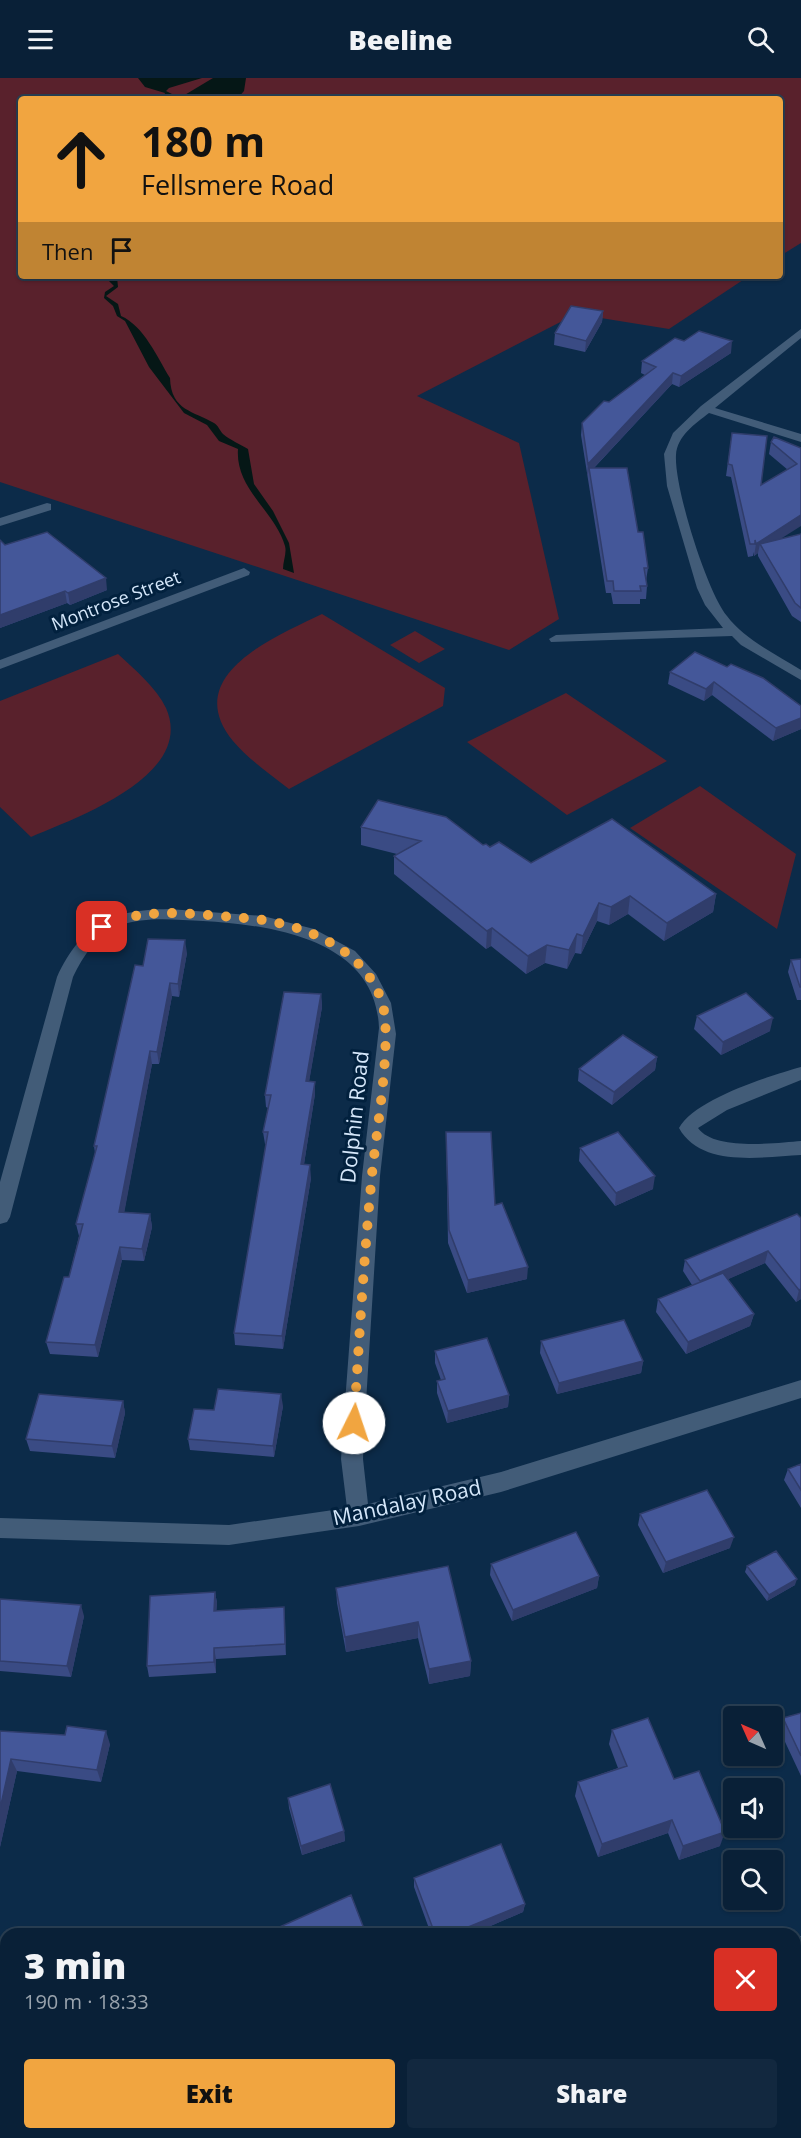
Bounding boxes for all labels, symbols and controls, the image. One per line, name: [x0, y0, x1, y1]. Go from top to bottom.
text: Beeline: [349, 21, 452, 58]
icon: menu: [24, 23, 57, 56]
icon: search: [744, 23, 777, 56]
text: 180 m: [141, 112, 265, 169]
icon: ahead: [42, 120, 120, 198]
text: Fellsmere Road: [141, 166, 334, 203]
icon: arrive: [105, 234, 138, 267]
text: Then: [42, 236, 93, 266]
street label: Montrose Street: [48, 564, 184, 636]
pin: [76, 901, 127, 952]
icon: arrive: [85, 910, 118, 943]
street label: Dolphin Road: [333, 1049, 375, 1184]
position arrow: [322, 1391, 386, 1455]
street label: Mandalay Road: [330, 1473, 484, 1531]
north arrow: [723, 1706, 783, 1766]
map controls: [723, 1706, 783, 1910]
button: sound: [723, 1778, 783, 1838]
button: search: [723, 1850, 783, 1910]
text: 3 min: [24, 1941, 126, 1990]
button: close: [714, 1948, 777, 2011]
text: 190 m · 18:33: [24, 1988, 149, 2015]
button: Exit: [24, 2059, 395, 2128]
button: Share: [407, 2059, 777, 2128]

